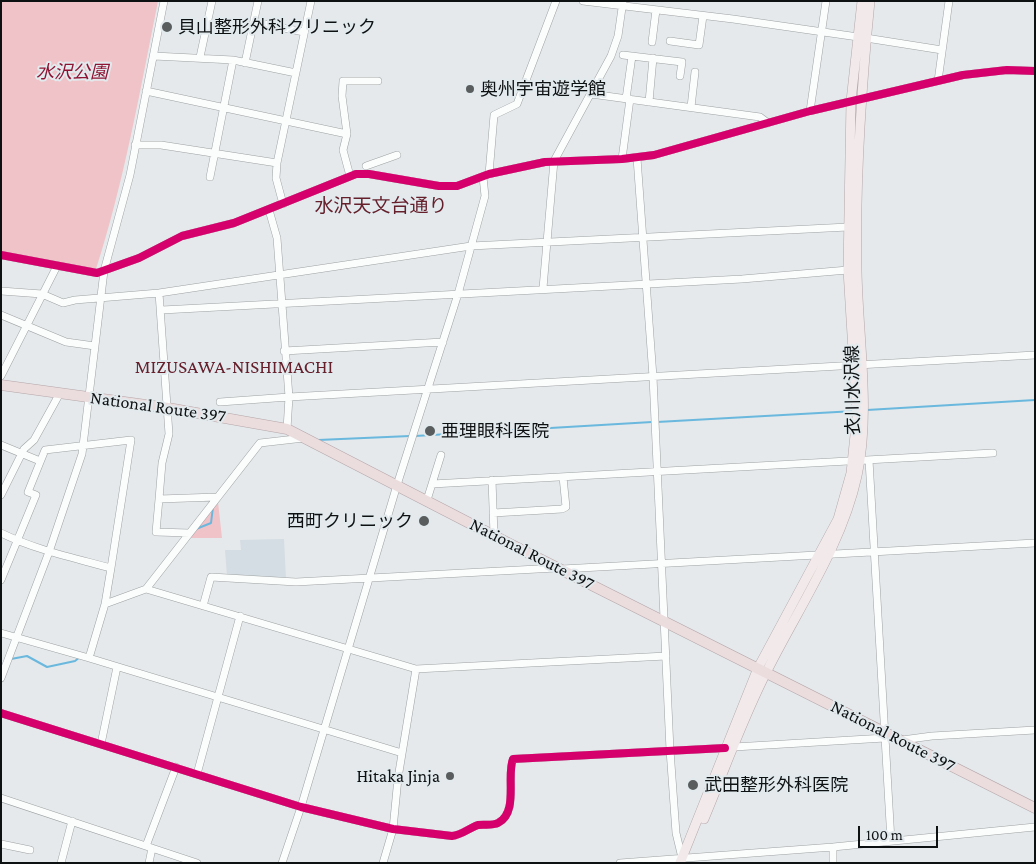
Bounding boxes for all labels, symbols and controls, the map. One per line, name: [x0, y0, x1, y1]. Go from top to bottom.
place label: 貝山整形外科クリニック: [178, 16, 376, 38]
marker: 貝山整形外科クリニック: [160, 20, 174, 34]
park label: 水沢公園: [36, 61, 108, 83]
place label: 奥州宇宙遊学館: [480, 78, 606, 100]
marker: 奥州宇宙遊学館: [464, 83, 476, 95]
district label: 水沢天文台通り: [315, 195, 447, 217]
street label: 衣川水沢線: [841, 345, 865, 435]
district label: MIZUSAWA-NISHIMACHI: [123, 356, 345, 378]
street label: National Route 397: [89, 387, 227, 427]
place label: 亜理眼科医院: [441, 420, 549, 442]
marker: 亜理眼科医院: [423, 424, 437, 438]
place label: 西町クリニック: [287, 510, 413, 532]
street label: National Route 397: [466, 513, 598, 595]
marker: 西町クリニック: [417, 514, 431, 528]
street label: National Route 397: [827, 695, 959, 777]
place label: Hitaka Jinja: [356, 765, 440, 787]
marker: Hitaka Jinja: [444, 770, 456, 782]
place label: 武田整形外科医院: [704, 774, 848, 796]
marker: 武田整形外科医院: [686, 778, 700, 792]
scale bar: [861, 816, 941, 848]
text: 100 m: [866, 827, 903, 843]

